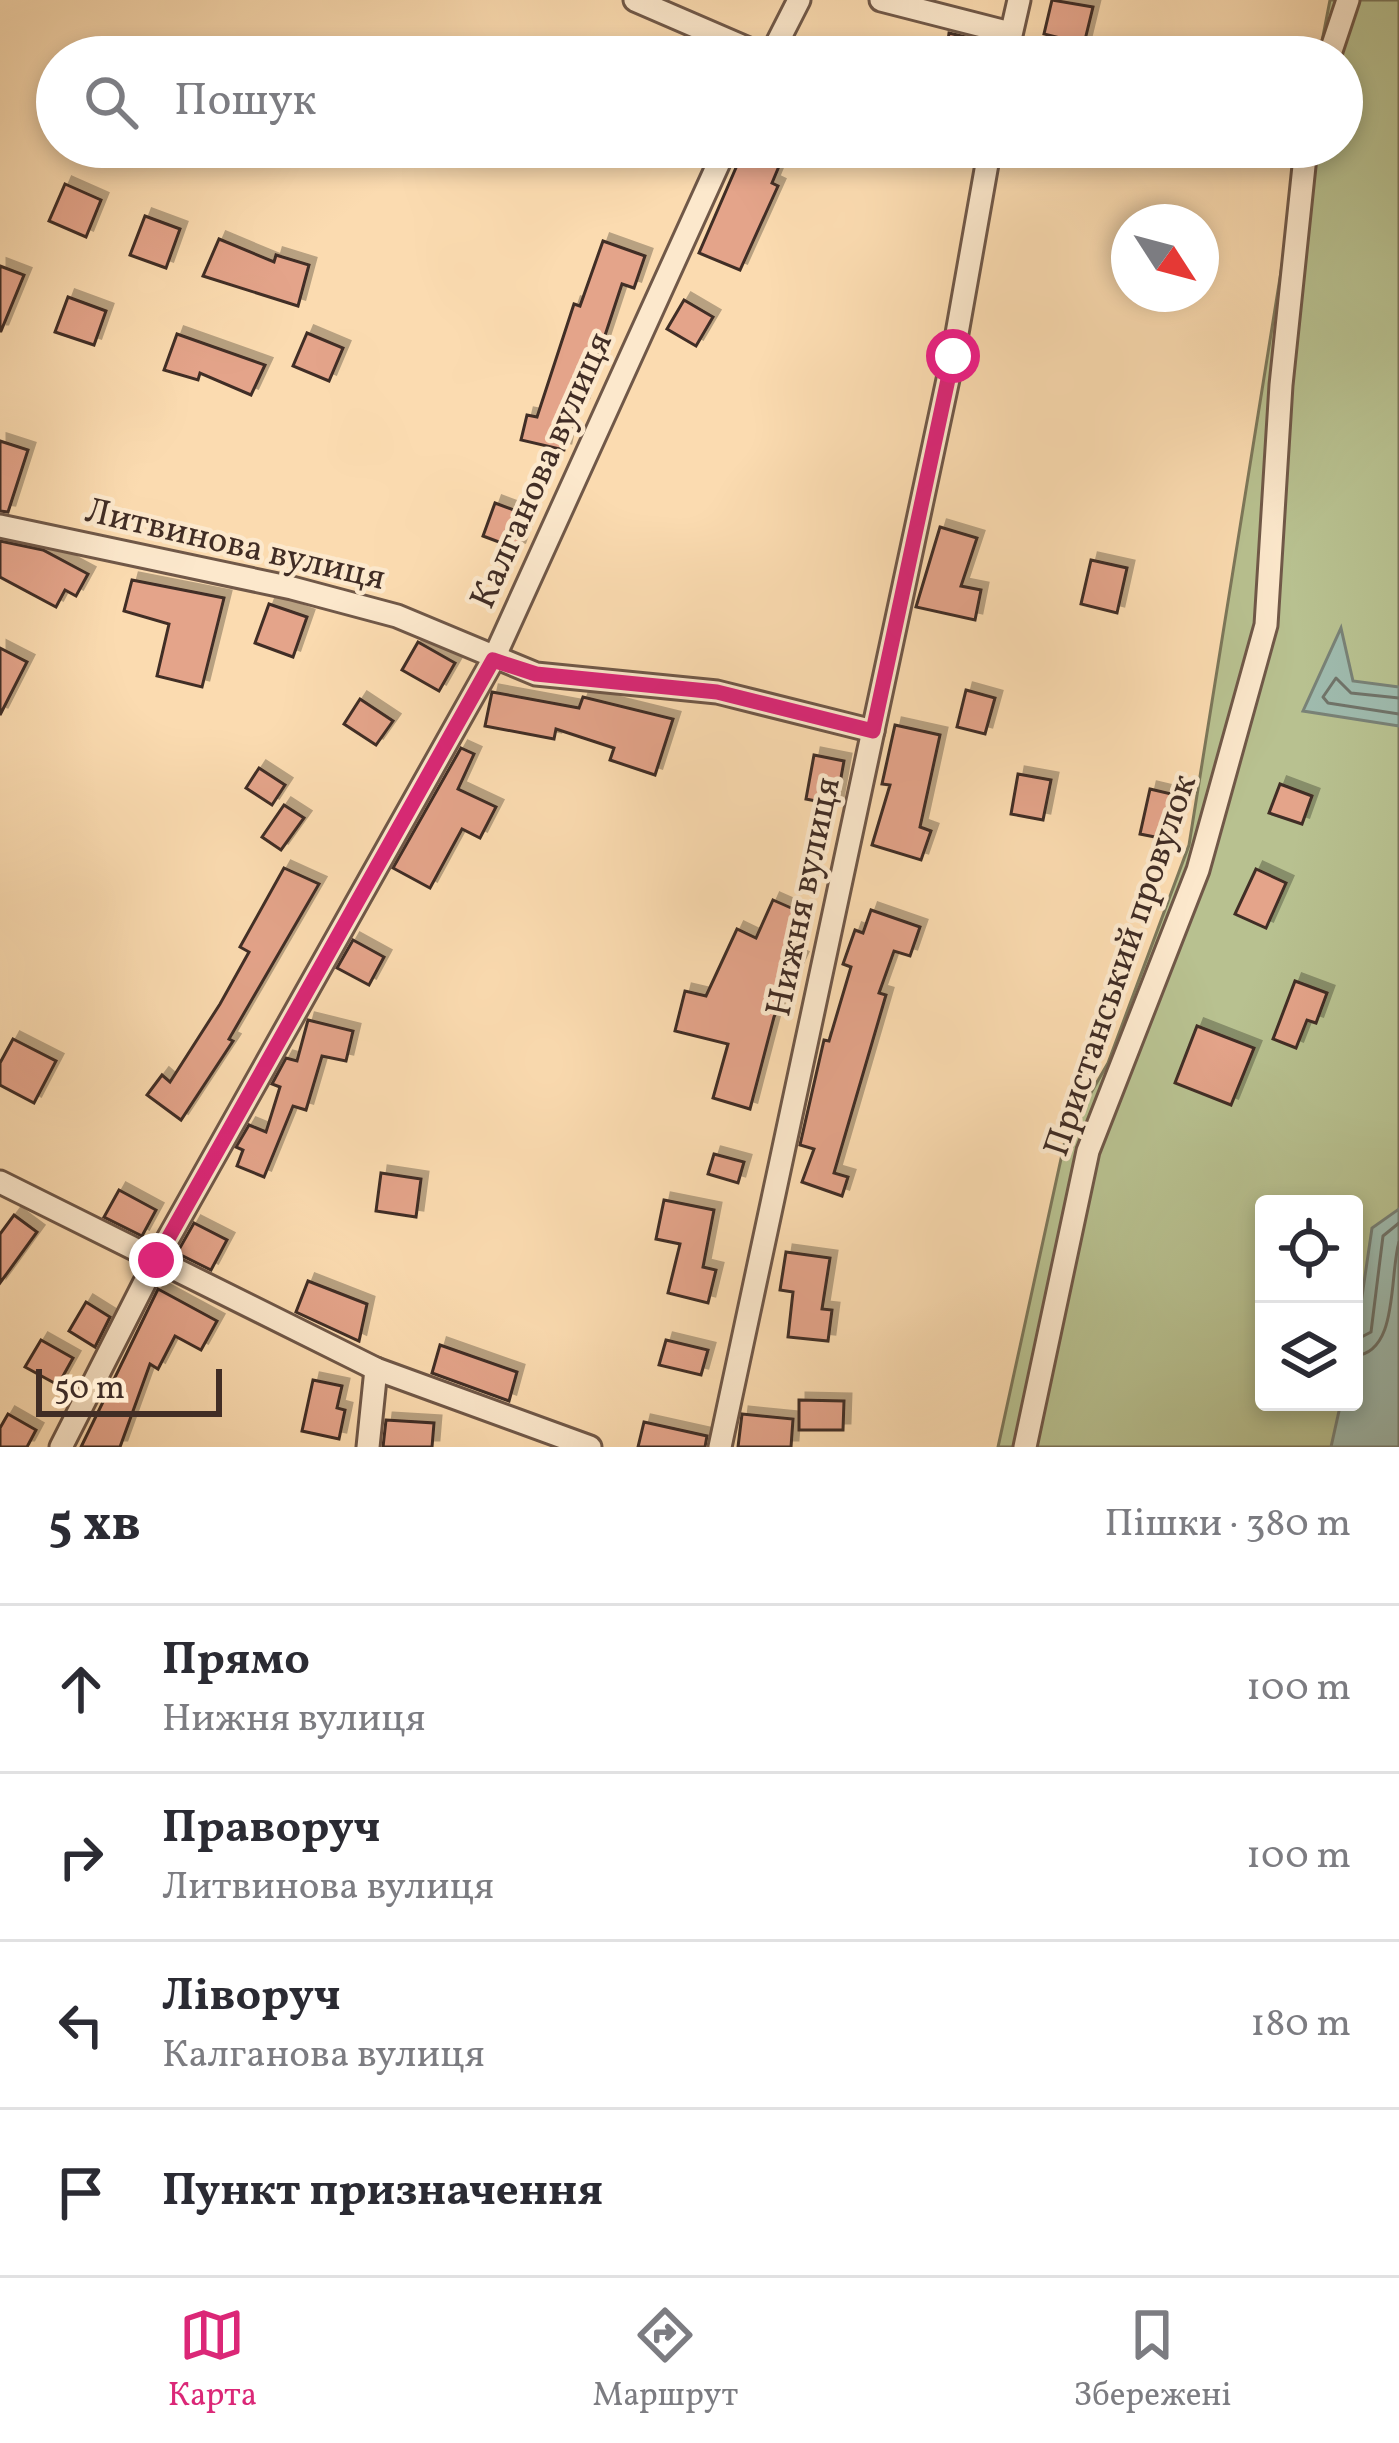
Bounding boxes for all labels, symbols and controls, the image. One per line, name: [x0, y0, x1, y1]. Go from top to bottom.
search box: [36, 36, 1363, 168]
icon: search: [78, 69, 144, 135]
text: Пошук: [174, 71, 317, 134]
north arrow: [1111, 204, 1219, 312]
street label: Калганова вулиця: [460, 325, 626, 617]
route start: [926, 329, 980, 383]
street label: Литвинова вулиця: [80, 487, 390, 605]
street label: Пристанський провулок: [1033, 768, 1211, 1164]
street label: Нижня вулиця: [755, 773, 855, 1021]
map controls: [1255, 1195, 1363, 1411]
button: locate: [1255, 1195, 1363, 1303]
route end: [129, 1233, 183, 1287]
button: layers: [1255, 1303, 1363, 1411]
scale bar: [36, 1363, 222, 1416]
text: 50 m: [54, 1367, 125, 1413]
text: 5 хв: [48, 1490, 141, 1561]
text: Пішки · 380 m: [1105, 1498, 1351, 1552]
text: Прямо: [162, 1630, 310, 1693]
icon: ahead: [48, 1656, 114, 1722]
text: 100 m: [1246, 1662, 1351, 1716]
text: Нижня вулиця: [162, 1693, 426, 1747]
text: Праворуч: [162, 1798, 381, 1861]
icon: right: [48, 1824, 114, 1890]
text: 100 m: [1246, 1830, 1351, 1884]
text: Литвинова вулиця: [162, 1861, 494, 1915]
text: Ліворуч: [162, 1966, 341, 2029]
icon: left: [48, 1992, 114, 2058]
text: 180 m: [1250, 1998, 1351, 2052]
text: Калганова вулиця: [162, 2029, 485, 2083]
icon: arrive: [48, 2160, 114, 2226]
text: Пункт призначення: [162, 2161, 603, 2224]
tab: Карта: [168, 2302, 257, 2420]
tab: Маршрут: [593, 2302, 738, 2420]
tab: Збережені: [1073, 2302, 1231, 2420]

